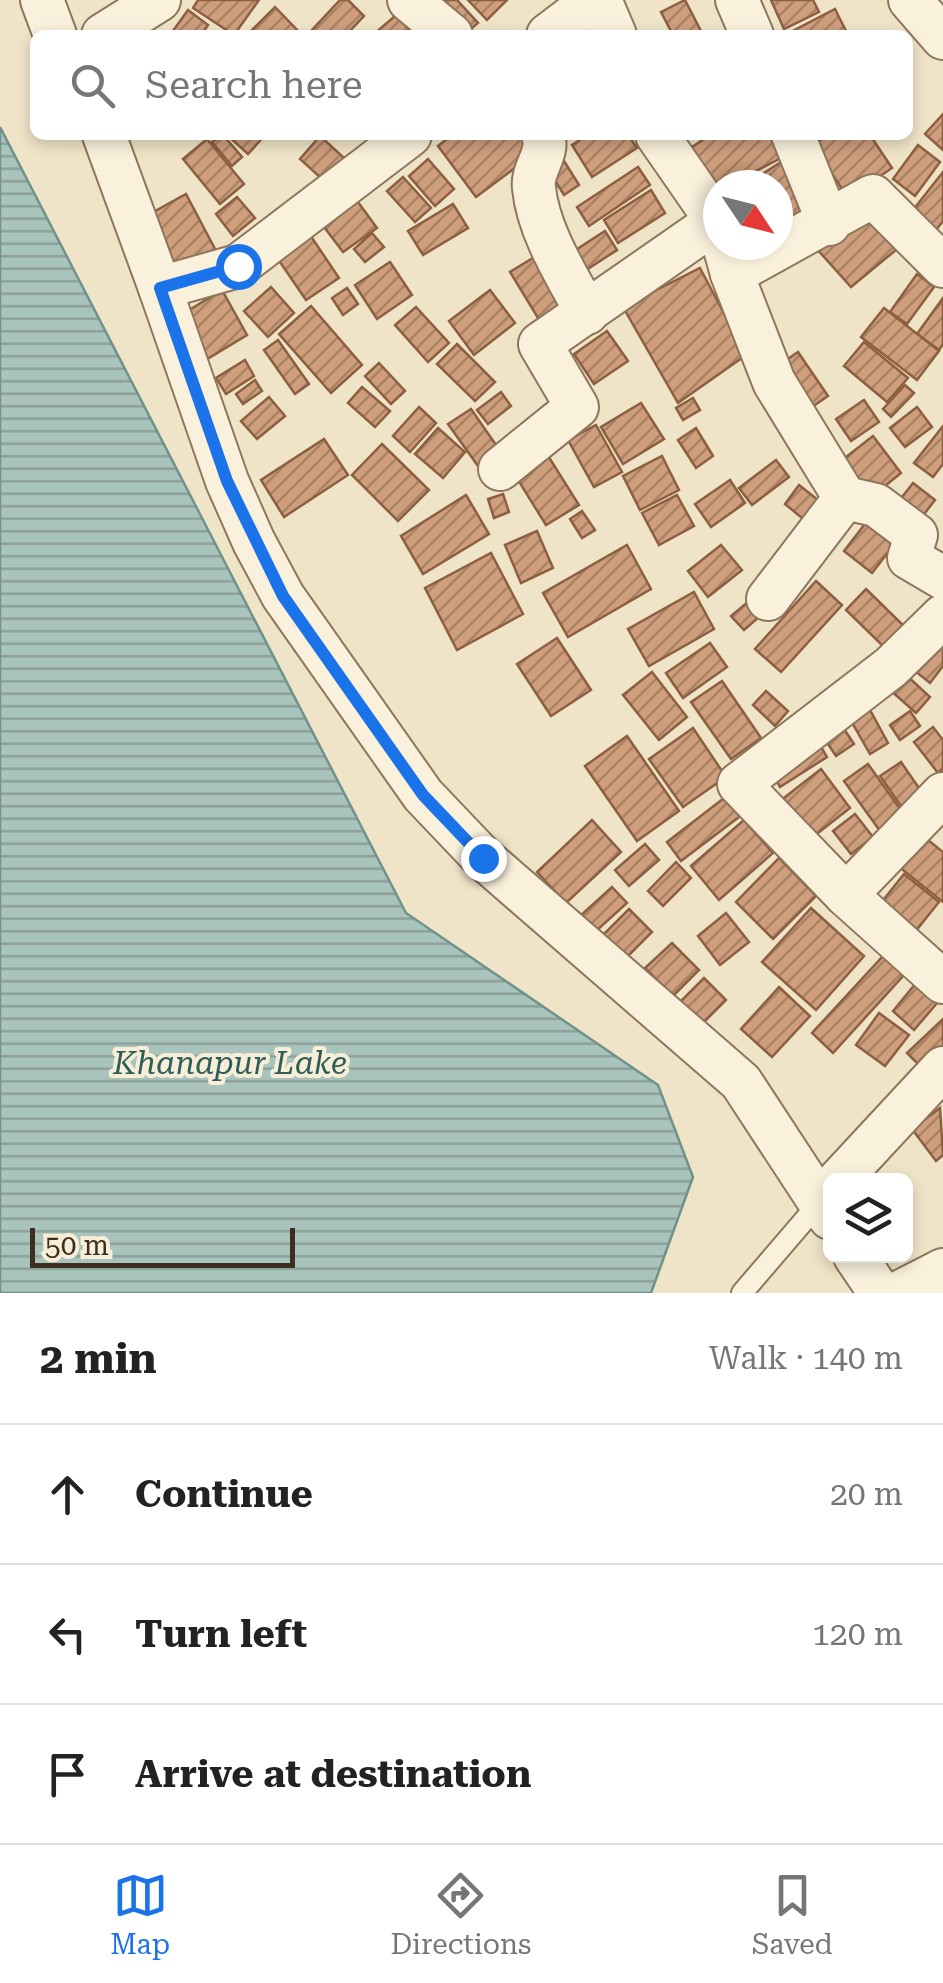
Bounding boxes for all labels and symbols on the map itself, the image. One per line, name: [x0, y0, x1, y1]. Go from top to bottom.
north arrow: [703, 170, 793, 260]
route start: [216, 244, 262, 290]
route end: [461, 836, 507, 882]
water label: Khanapur Lake: [112, 1044, 347, 1082]
scale bar: [30, 1223, 295, 1268]

